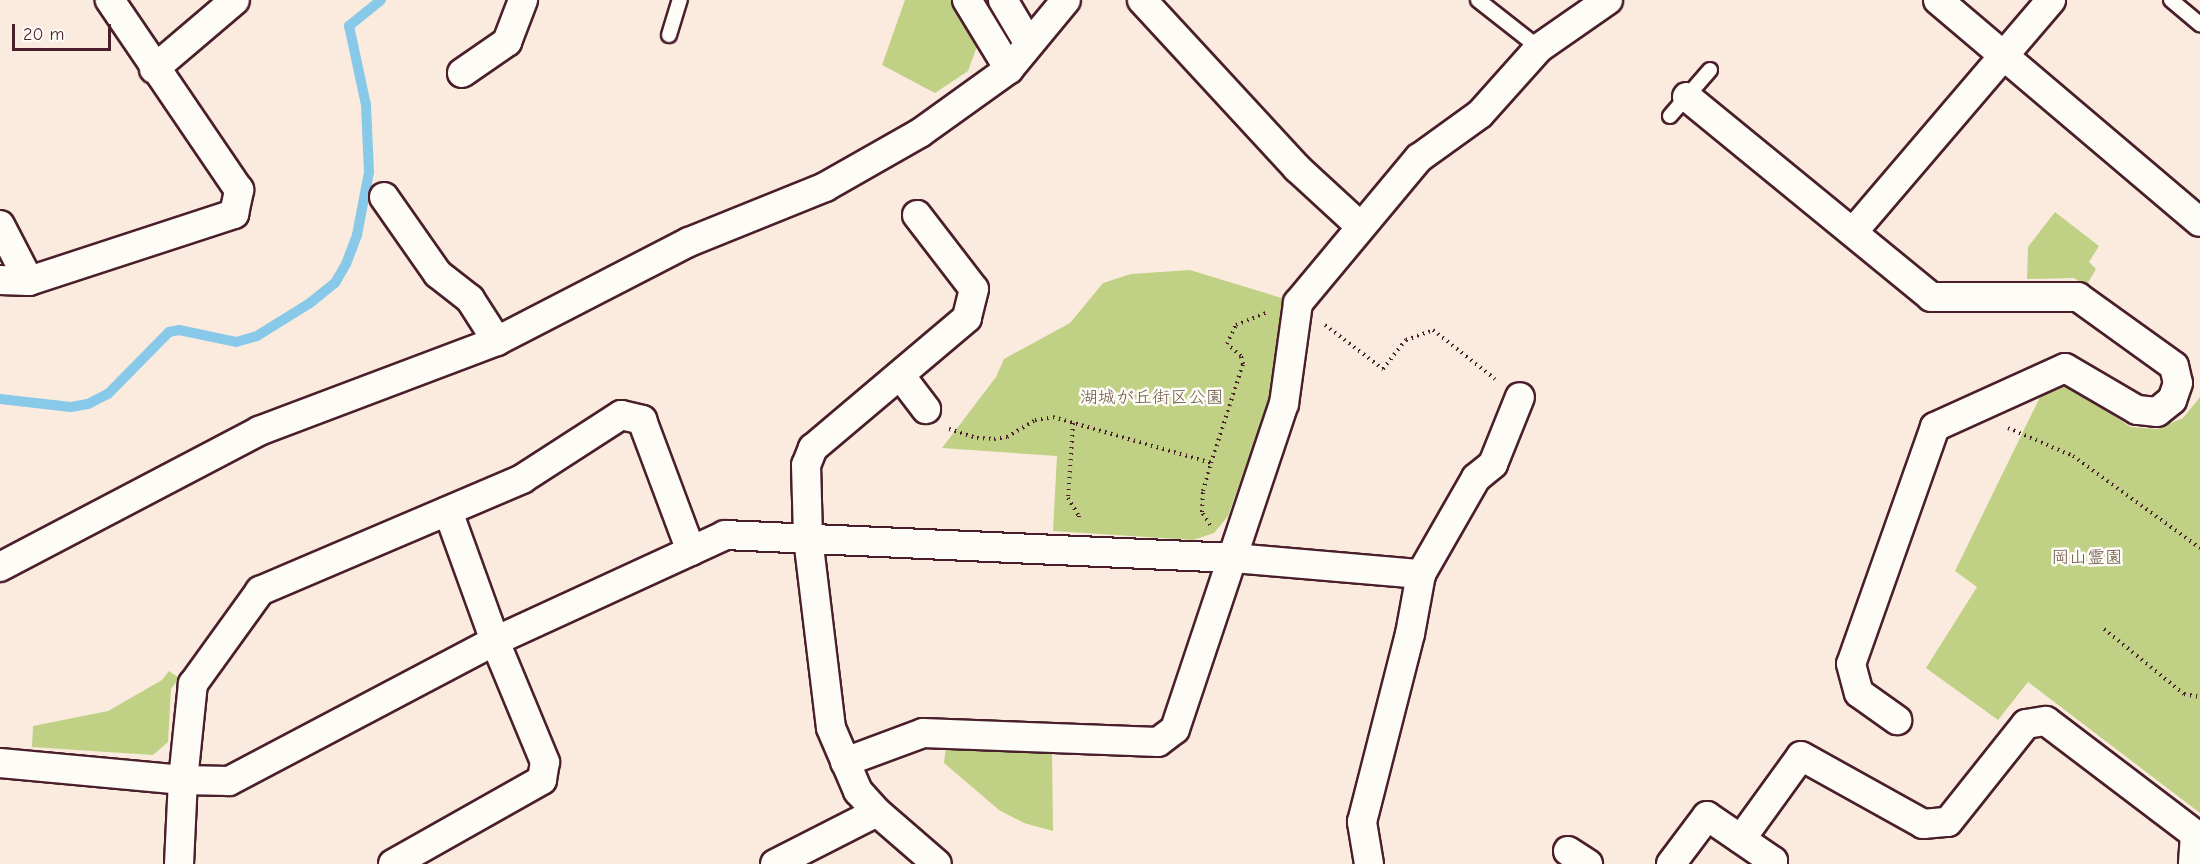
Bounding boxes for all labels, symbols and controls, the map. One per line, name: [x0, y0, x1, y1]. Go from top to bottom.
scale bar: [15, 12, 114, 50]
text: 20 m: [23, 24, 64, 45]
park label: 湖城が丘街区公園: [1080, 387, 1224, 409]
park label: 岡山霊園: [2051, 547, 2123, 569]

